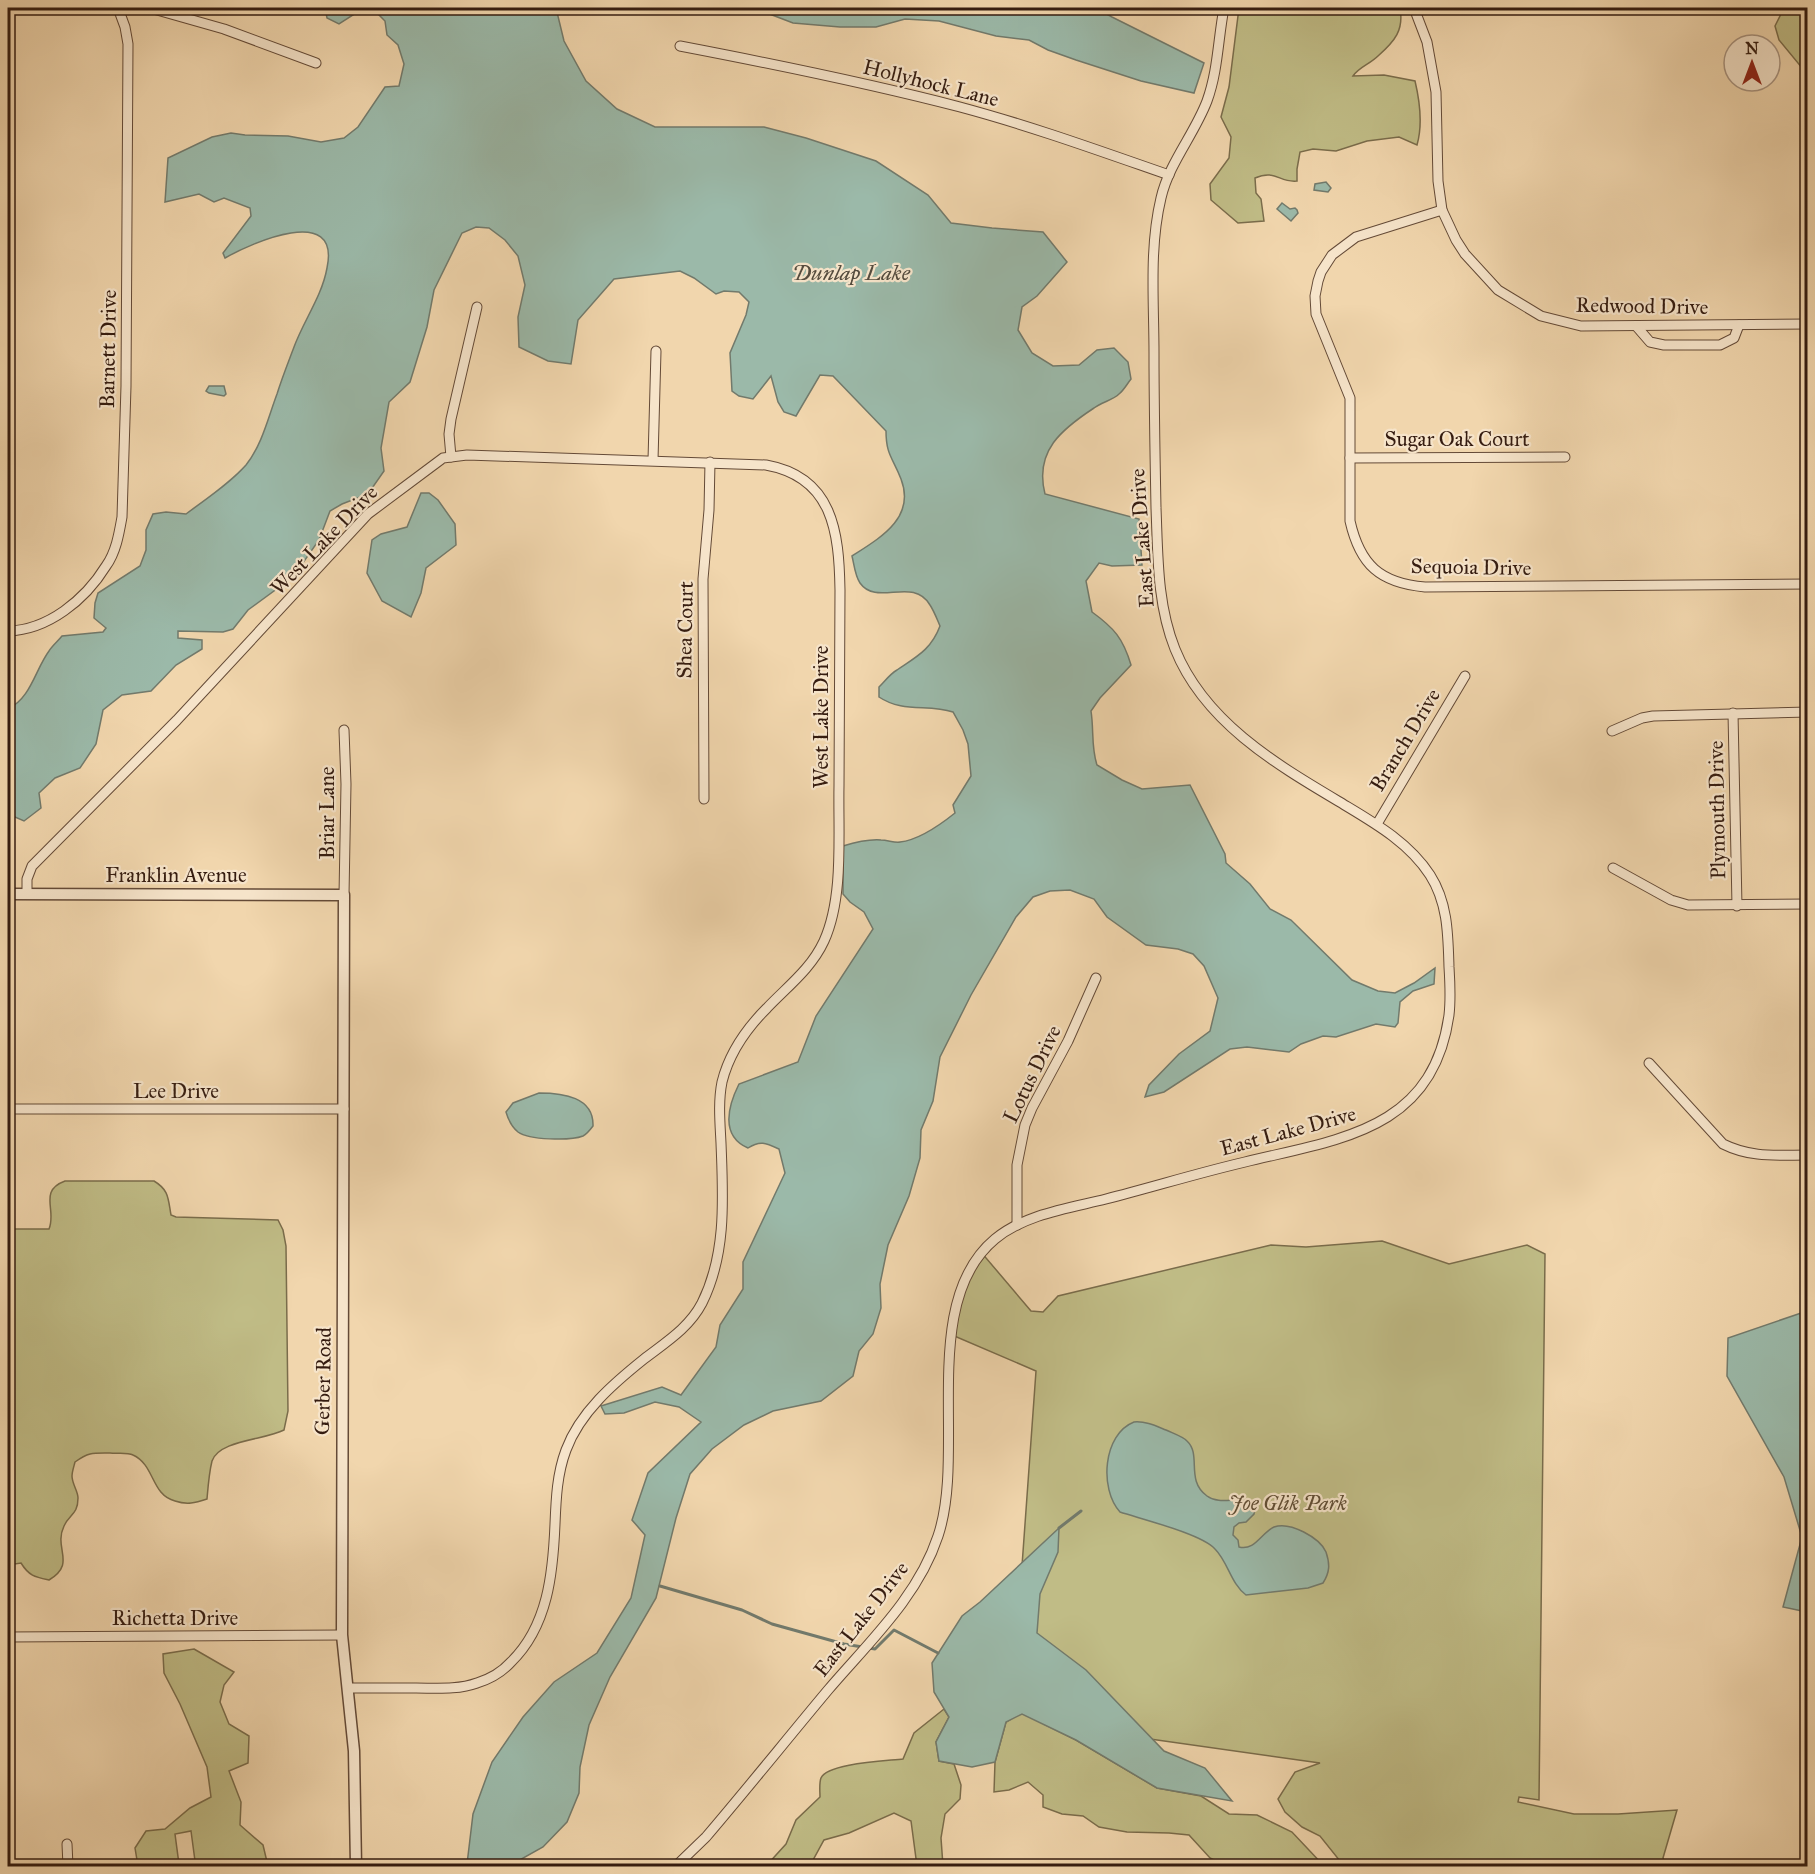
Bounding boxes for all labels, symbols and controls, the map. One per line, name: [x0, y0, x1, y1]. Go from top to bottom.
north arrow: [1722, 33, 1782, 93]
text: N: [1745, 39, 1759, 58]
street label: Hollyhock Lane: [860, 54, 1002, 113]
water label: Dunlap Lake: [792, 259, 911, 286]
street label: Barnett Drive: [94, 289, 122, 409]
street label: Redwood Drive: [1575, 292, 1709, 320]
street label: Sugar Oak Court: [1384, 426, 1530, 452]
street label: East Lake Drive: [1124, 467, 1160, 608]
street label: West Lake Drive: [265, 479, 383, 601]
street label: Sequoia Drive: [1411, 553, 1532, 581]
street label: Shea Court: [671, 581, 699, 679]
street label: West Lake Drive: [808, 645, 834, 789]
street label: Branch Drive: [1364, 684, 1446, 796]
street label: Plymouth Drive: [1703, 740, 1731, 880]
street label: Briar Lane: [314, 766, 340, 860]
street label: Franklin Avenue: [105, 862, 247, 888]
street label: Lotus Drive: [997, 1021, 1067, 1127]
street label: Lee Drive: [133, 1078, 219, 1104]
street label: East Lake Drive: [1217, 1100, 1359, 1162]
street label: Gerber Road: [309, 1326, 337, 1435]
park label: Joe Glik Park: [1228, 1490, 1348, 1516]
street label: East Lake Drive: [808, 1556, 914, 1682]
street label: Richetta Drive: [112, 1605, 238, 1631]

